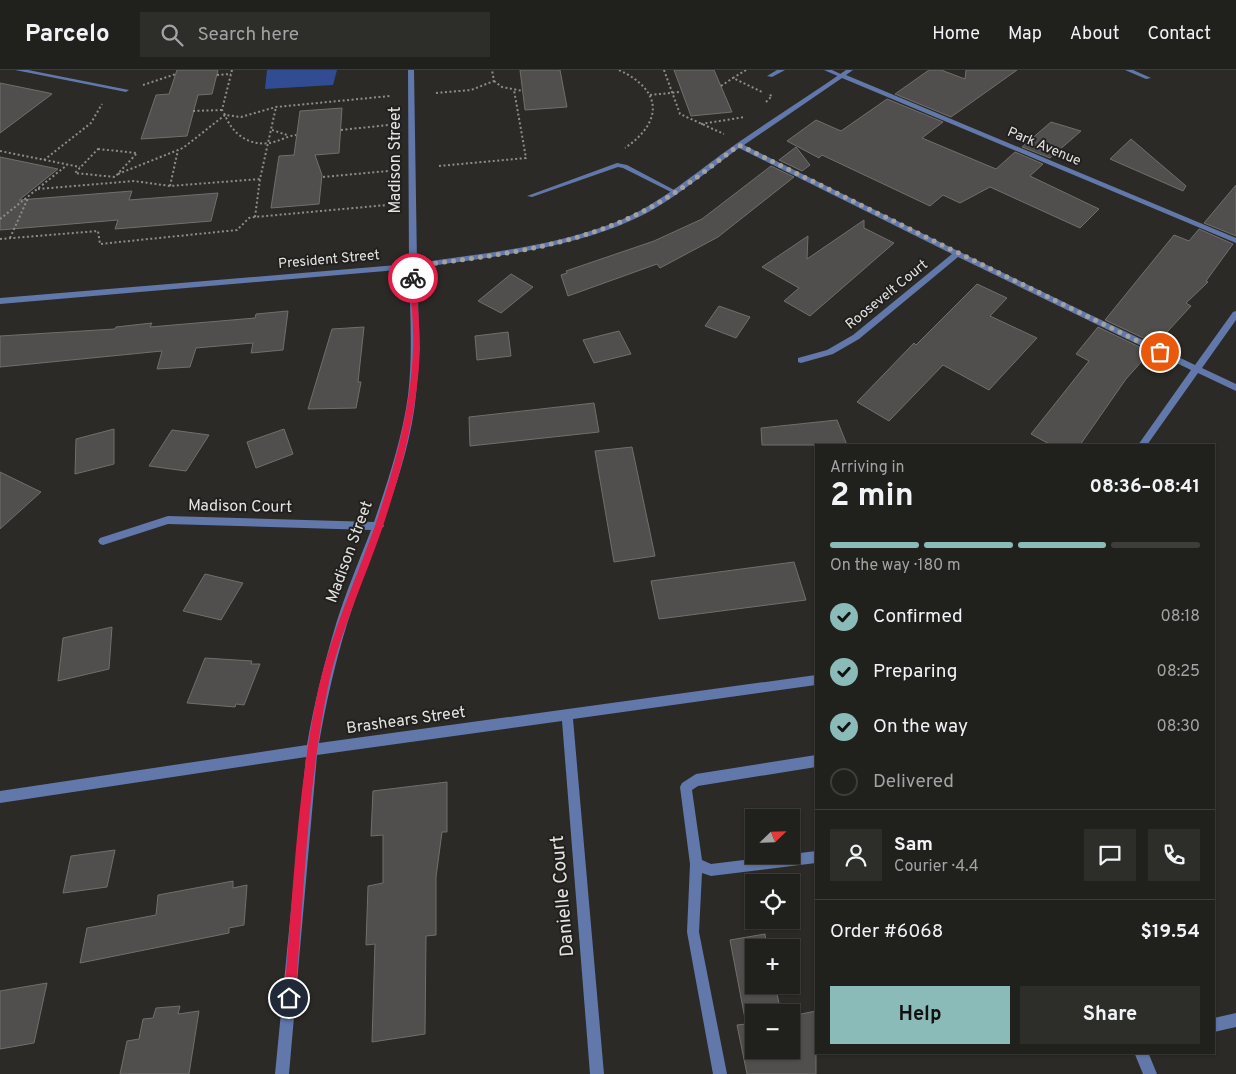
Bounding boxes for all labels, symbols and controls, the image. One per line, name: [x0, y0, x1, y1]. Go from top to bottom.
search box: [140, 12, 490, 57]
text: Parcelo: [25, 20, 110, 50]
icon: search: [158, 21, 186, 49]
text: Search here: [198, 23, 299, 47]
text: Home: [932, 23, 980, 46]
text: Map: [1008, 23, 1042, 46]
text: About: [1070, 23, 1119, 46]
text: Contact: [1147, 23, 1211, 46]
street label: Madison Street: [386, 106, 406, 214]
street label: Park Avenue: [1005, 124, 1083, 170]
street label: President Street: [278, 247, 380, 273]
courier: [388, 253, 438, 303]
street label: Roosevelt Court: [842, 257, 932, 333]
icon: bike: [399, 264, 427, 292]
pin: [1139, 331, 1181, 373]
icon: bag: [1146, 338, 1174, 366]
text: Arriving in: [830, 458, 905, 478]
text: 08:36–08:41: [1089, 475, 1200, 499]
text: 2 min: [830, 477, 914, 517]
street label: Madison Court: [188, 496, 292, 518]
street label: Madison Street: [322, 498, 378, 606]
text: On the way · 180 m: [830, 556, 961, 576]
icon: check: [830, 603, 858, 631]
text: Confirmed: [873, 605, 963, 629]
text: 08:18: [1161, 607, 1200, 627]
icon: check: [830, 658, 858, 686]
text: Preparing: [873, 660, 957, 684]
text: 08:25: [1157, 662, 1200, 682]
street label: Brashears Street: [345, 703, 467, 739]
icon: check: [830, 713, 858, 741]
text: On the way: [873, 715, 968, 739]
text: 08:30: [1157, 717, 1200, 737]
text: Delivered: [873, 770, 954, 794]
north arrow: [745, 809, 800, 864]
map controls: [745, 809, 800, 1059]
button: person: [830, 829, 882, 881]
button: chat: [1084, 829, 1136, 881]
button: phone: [1148, 829, 1200, 881]
text: Sam: [894, 833, 933, 857]
street label: Danielle Court: [546, 834, 580, 958]
text: Courier · 4.4: [894, 857, 979, 877]
button: locate: [745, 874, 800, 929]
text: Order #6068: [830, 920, 943, 944]
text: $19.54: [1140, 920, 1200, 944]
button: +: [745, 939, 800, 994]
pin: [268, 977, 310, 1019]
icon: home: [275, 984, 303, 1012]
button: Help: [830, 986, 1010, 1044]
button: Share: [1020, 986, 1200, 1044]
button: −: [745, 1004, 800, 1059]

